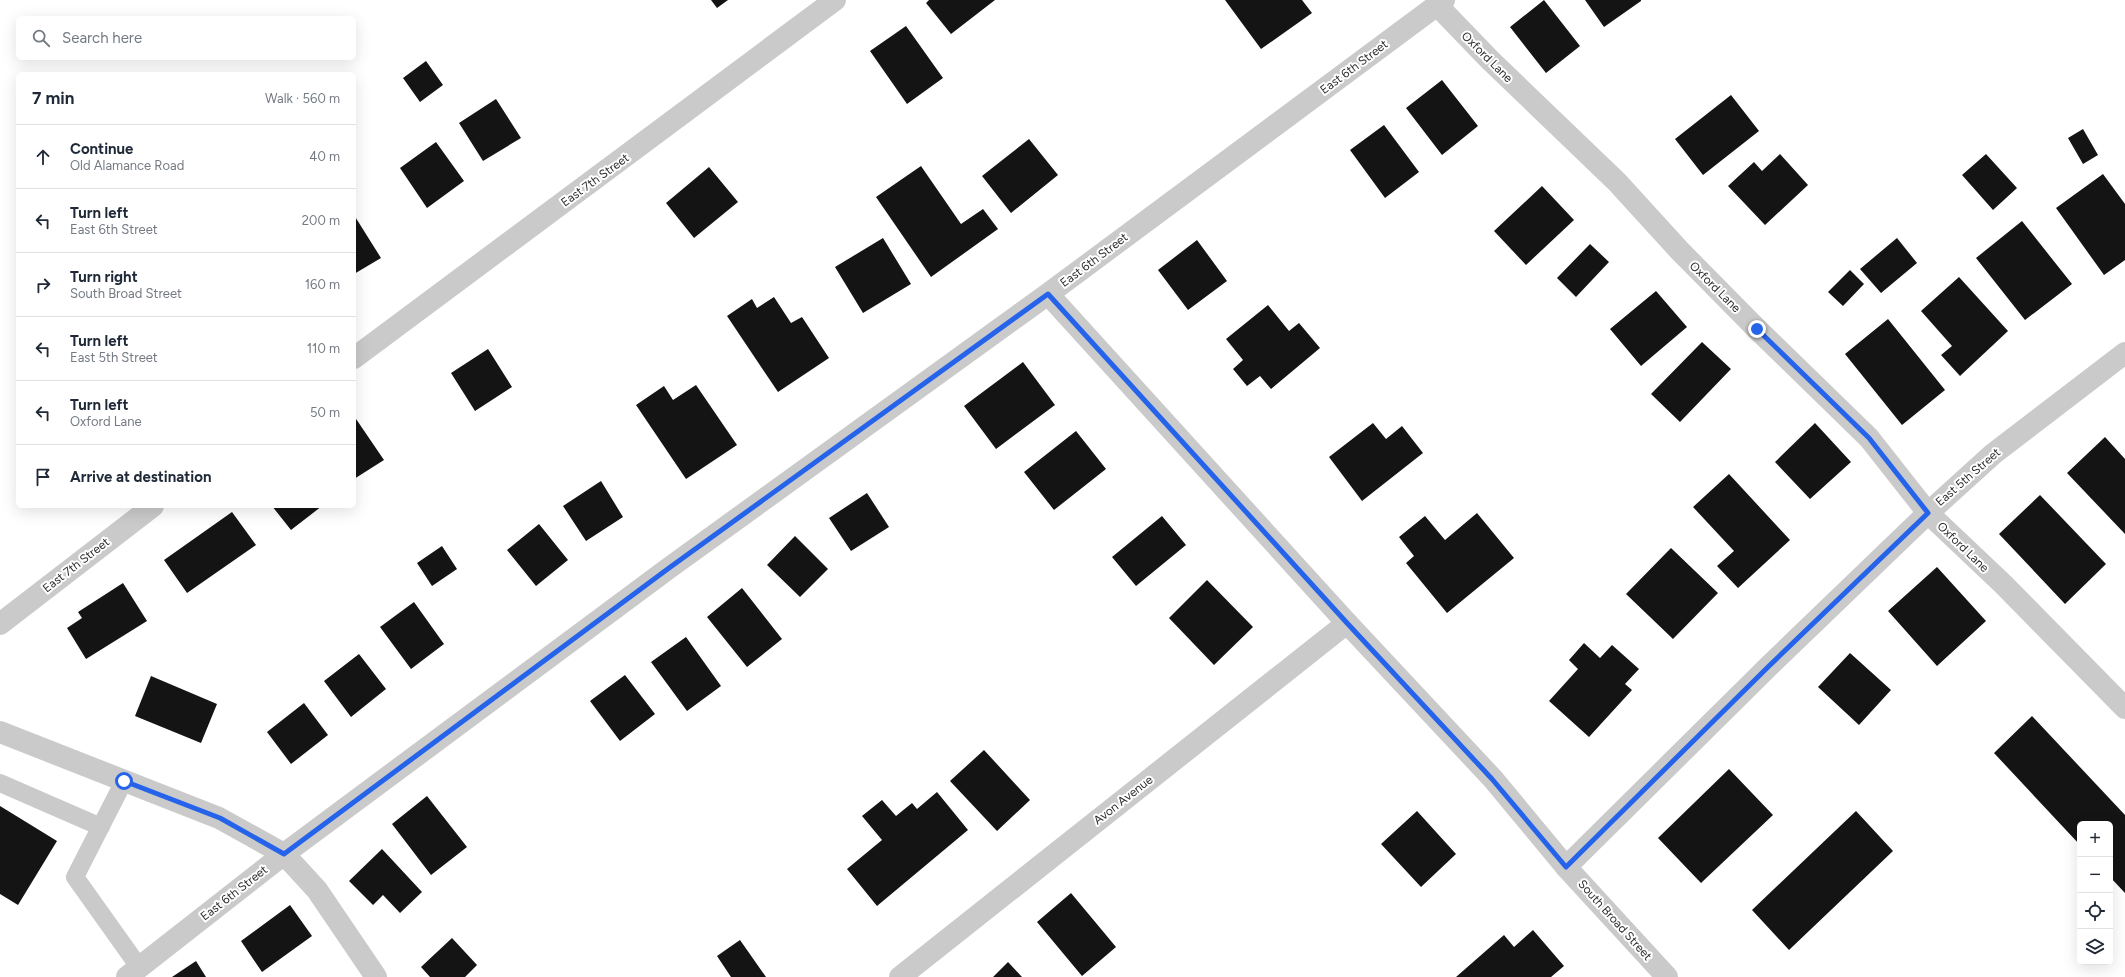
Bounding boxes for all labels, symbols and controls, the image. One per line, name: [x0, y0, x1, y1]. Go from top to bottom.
search box: [16, 16, 356, 60]
icon: search: [30, 27, 52, 49]
text: Search here: [62, 29, 142, 47]
street label: Oxford Lane: [1459, 29, 1516, 86]
street label: East 6th Street: [1317, 37, 1391, 97]
text: 7 min: [32, 88, 74, 108]
text: Walk · 560 m: [265, 91, 340, 106]
text: Continue: [70, 140, 133, 158]
icon: ahead: [32, 146, 54, 168]
text: 40 m: [309, 149, 340, 164]
street label: East 7th Street: [558, 150, 632, 209]
text: Old Alamance Road: [70, 158, 184, 173]
text: Turn left: [70, 204, 128, 222]
icon: left: [32, 210, 54, 232]
text: 200 m: [302, 213, 340, 228]
text: East 6th Street: [70, 222, 158, 237]
street label: East 6th Street: [1057, 230, 1131, 290]
street label: Oxford Lane: [1687, 259, 1744, 316]
text: Turn right: [70, 268, 138, 286]
icon: right: [32, 274, 54, 296]
text: 160 m: [305, 277, 340, 292]
text: South Broad Street: [70, 286, 182, 301]
route end: [1748, 320, 1766, 338]
text: Turn left: [70, 332, 128, 350]
icon: left: [32, 338, 54, 360]
text: 110 m: [307, 341, 340, 356]
text: East 5th Street: [70, 350, 158, 365]
text: Turn left: [70, 396, 128, 414]
icon: left: [32, 402, 54, 424]
text: 50 m: [310, 405, 340, 420]
text: Oxford Lane: [70, 414, 142, 429]
street label: East 5th Street: [1933, 445, 2004, 509]
icon: arrive: [32, 466, 54, 488]
text: Arrive at destination: [70, 468, 211, 486]
street label: Oxford Lane: [1934, 519, 1992, 575]
street label: East 7th Street: [40, 534, 112, 595]
route start: [115, 772, 133, 790]
street label: Avon Avenue: [1091, 772, 1156, 827]
map controls: [2077, 821, 2113, 965]
button: +: [2077, 821, 2113, 857]
button: −: [2077, 857, 2113, 893]
street label: East 6th Street: [198, 862, 271, 923]
street label: South Broad Street: [1575, 877, 1655, 963]
button: locate: [2077, 893, 2113, 929]
button: layers: [2077, 929, 2113, 965]

